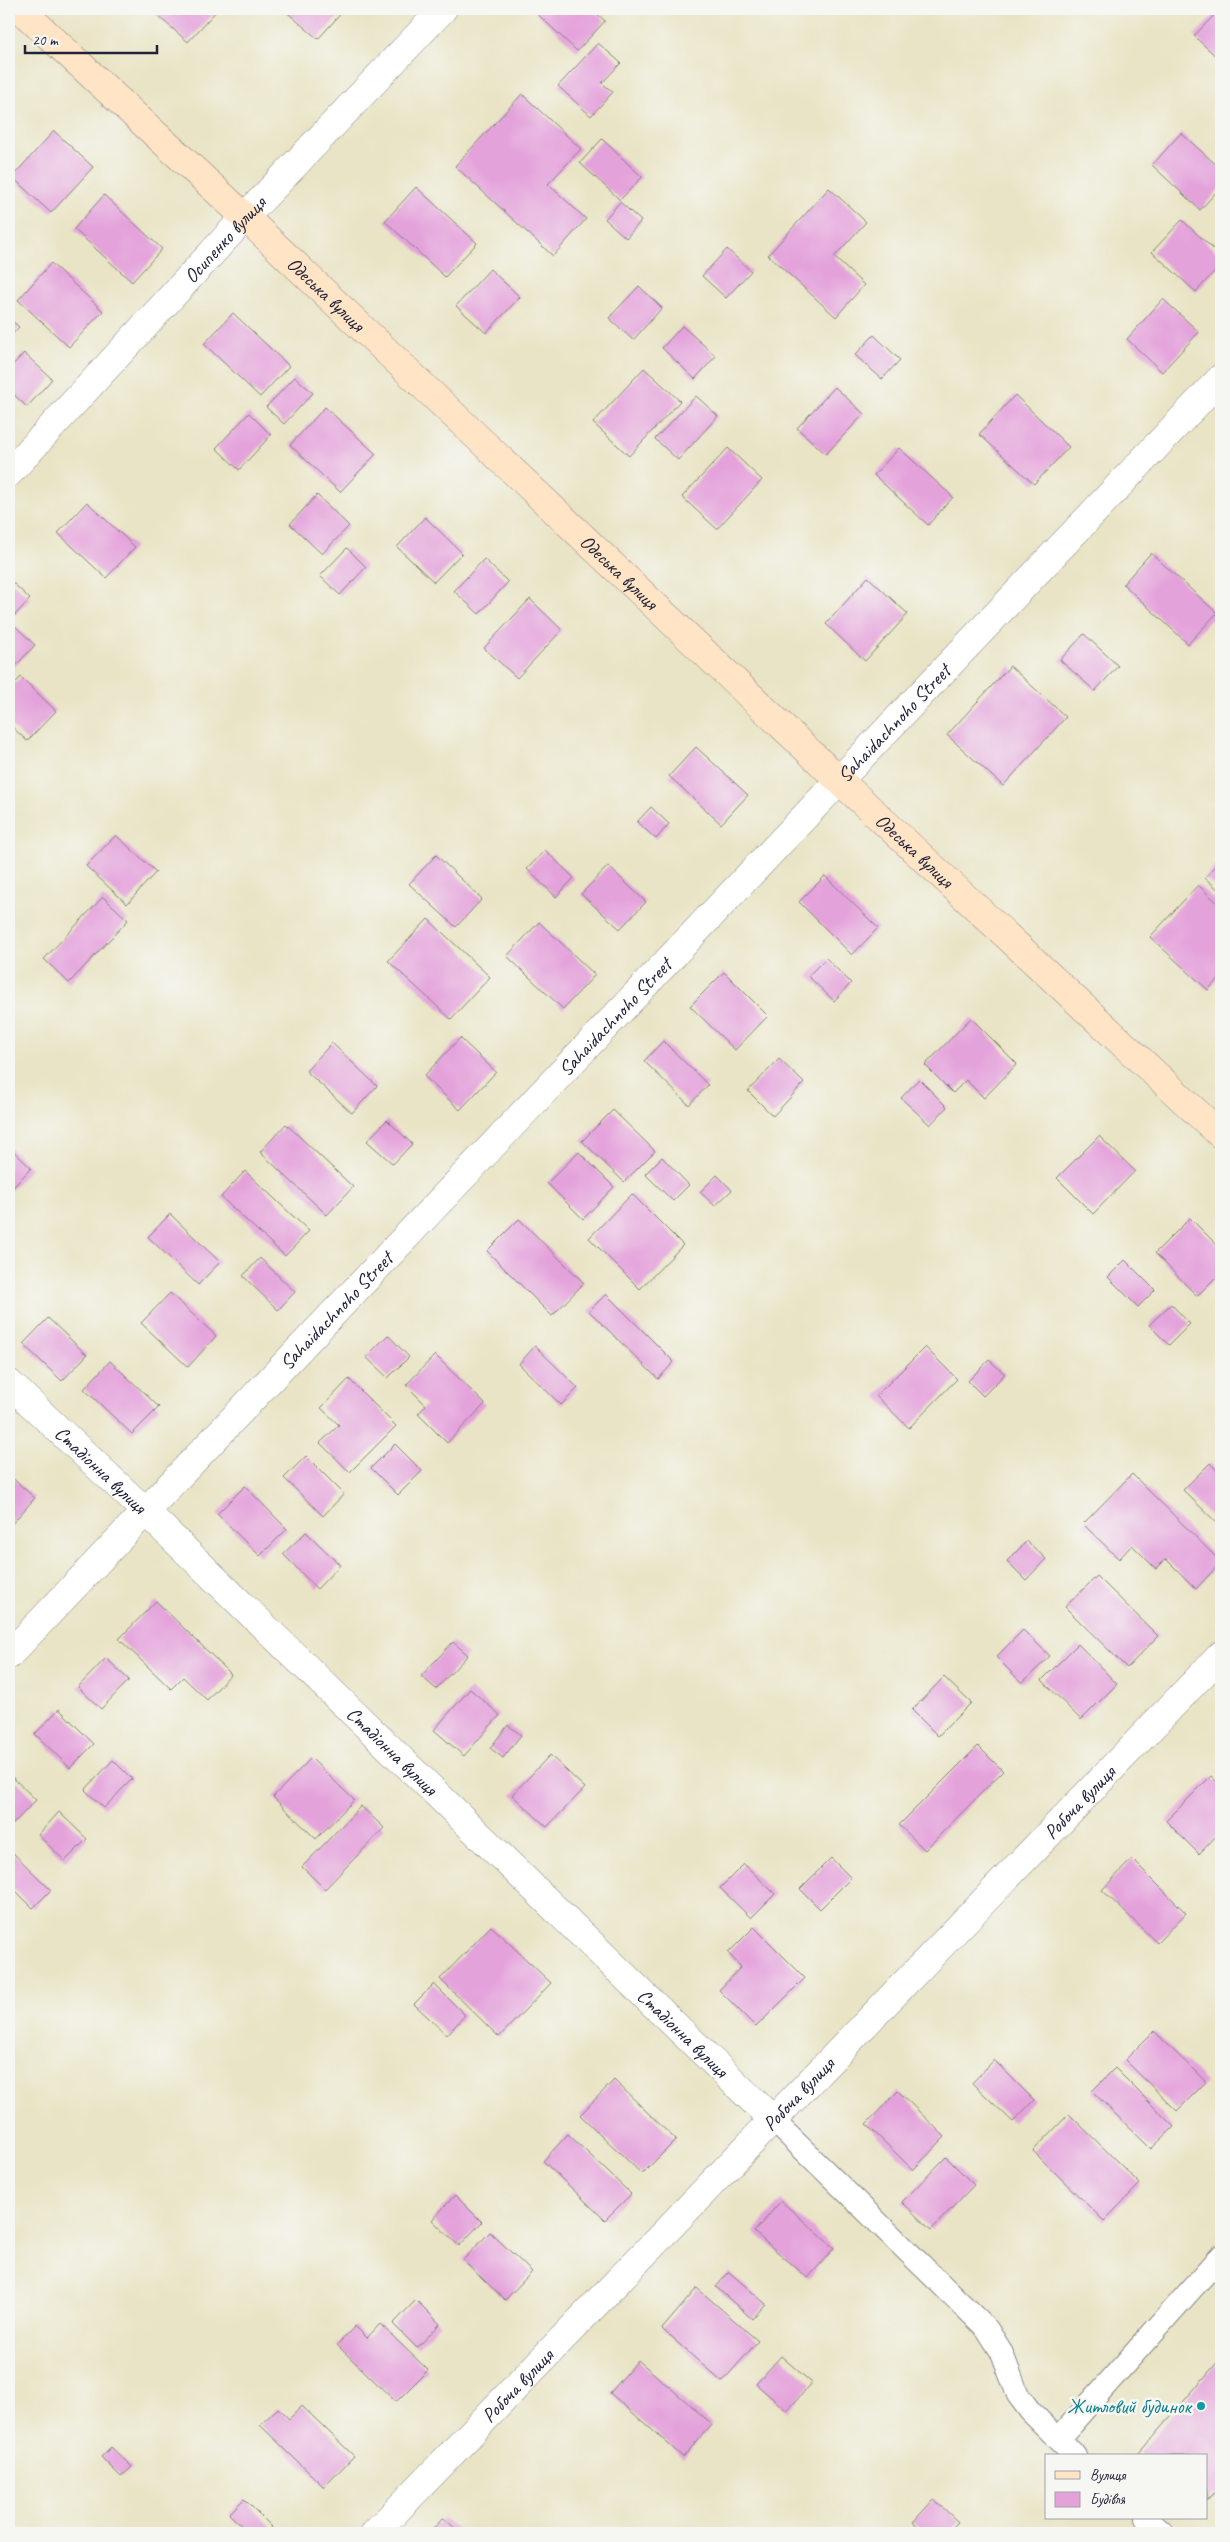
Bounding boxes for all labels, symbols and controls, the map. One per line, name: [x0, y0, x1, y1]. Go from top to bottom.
scale bar: [25, 22, 158, 54]
text: 20 m: [32, 31, 59, 50]
street label: Осипенко вулиця: [178, 189, 272, 288]
street label: Одеська вулиця: [282, 251, 371, 338]
street label: Одеська вулиця: [575, 529, 665, 616]
street label: Sahaidachnoho Street: [832, 656, 958, 787]
street label: Одеська вулиця: [870, 808, 960, 894]
street label: Sahaidachnoho Street: [553, 950, 679, 1081]
street label: Sahaidachnoho Street: [274, 1244, 400, 1375]
street label: Стадіонна вулиця: [50, 1420, 153, 1520]
street label: Стадіонна вулиця: [341, 1701, 444, 1802]
street label: Робоча вулиця: [1038, 1758, 1122, 1844]
street label: Стадіонна вулиця: [632, 1983, 735, 2083]
street label: Робоча вулиця: [757, 2050, 841, 2136]
street label: Робоча вулиця: [476, 2342, 560, 2427]
place label: Житловий будинок: [1067, 2394, 1193, 2419]
marker: Житловий будинок: [1195, 2400, 1207, 2412]
legend: [1045, 2454, 1208, 2520]
text: Вулиця: [1090, 2466, 1127, 2485]
text: Будівля: [1090, 2490, 1125, 2509]

